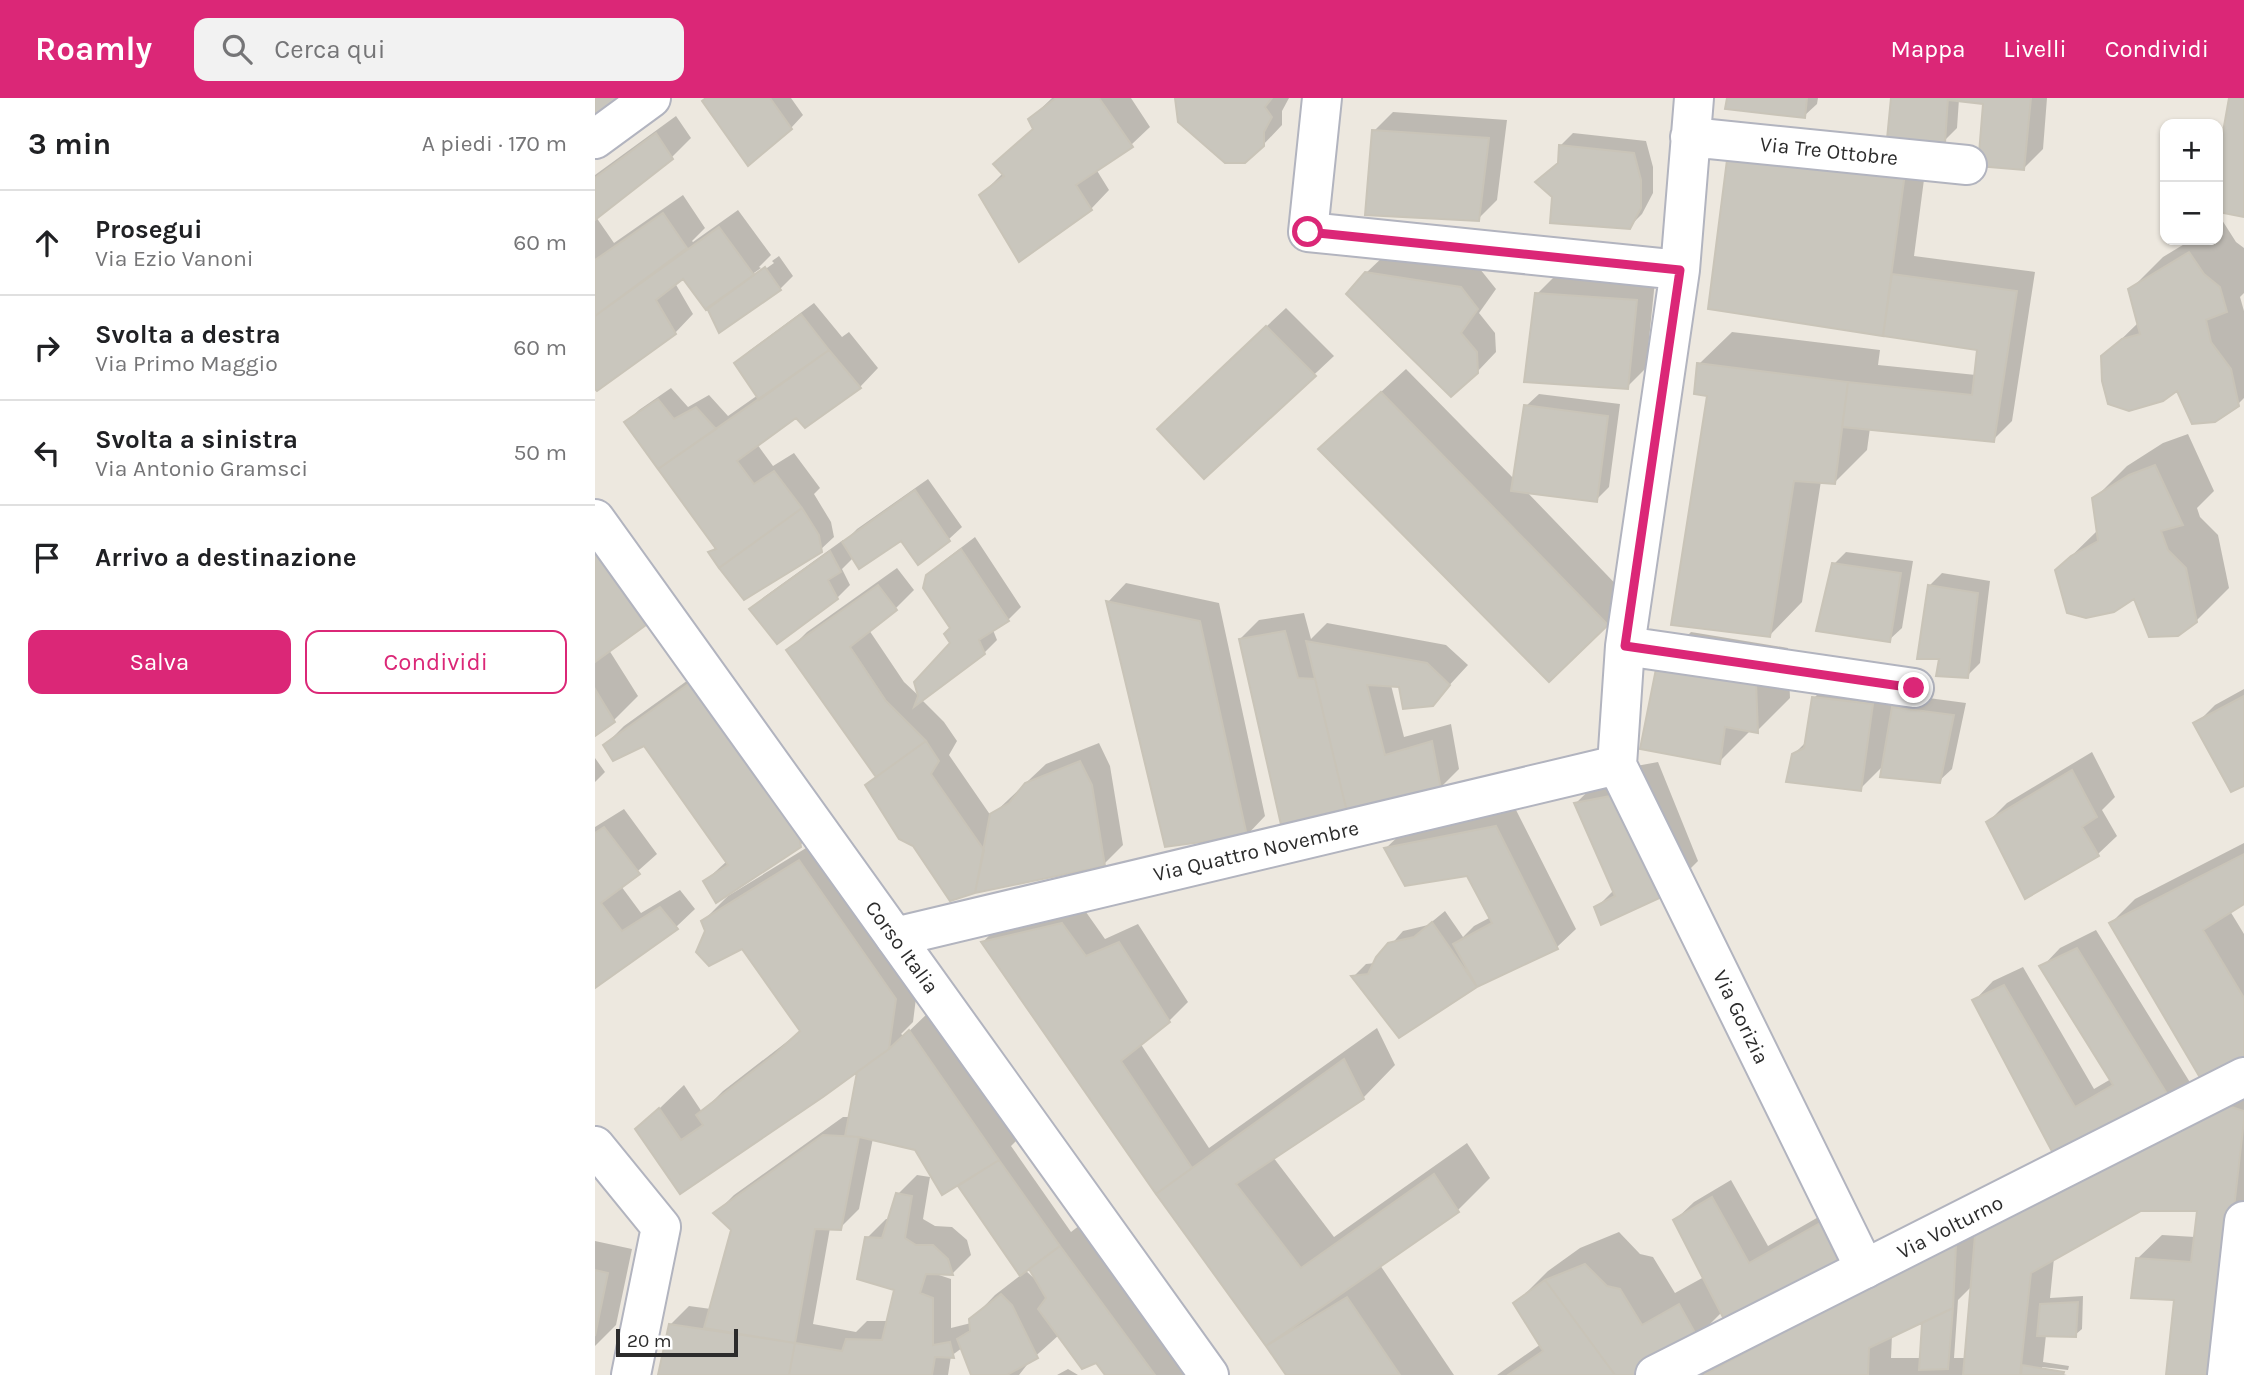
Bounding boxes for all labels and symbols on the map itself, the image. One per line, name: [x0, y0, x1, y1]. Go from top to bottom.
street label: Via Tre Ottobre: [1759, 132, 1899, 170]
route start: [1292, 216, 1323, 247]
route end: [1898, 672, 1929, 703]
street label: Via Quattro Novembre: [1151, 816, 1361, 886]
street label: Corso Italia: [860, 896, 944, 998]
street label: Via Gorizia: [1708, 966, 1774, 1068]
street label: Via Volturno: [1893, 1190, 2007, 1264]
scale bar: [616, 1326, 739, 1358]

